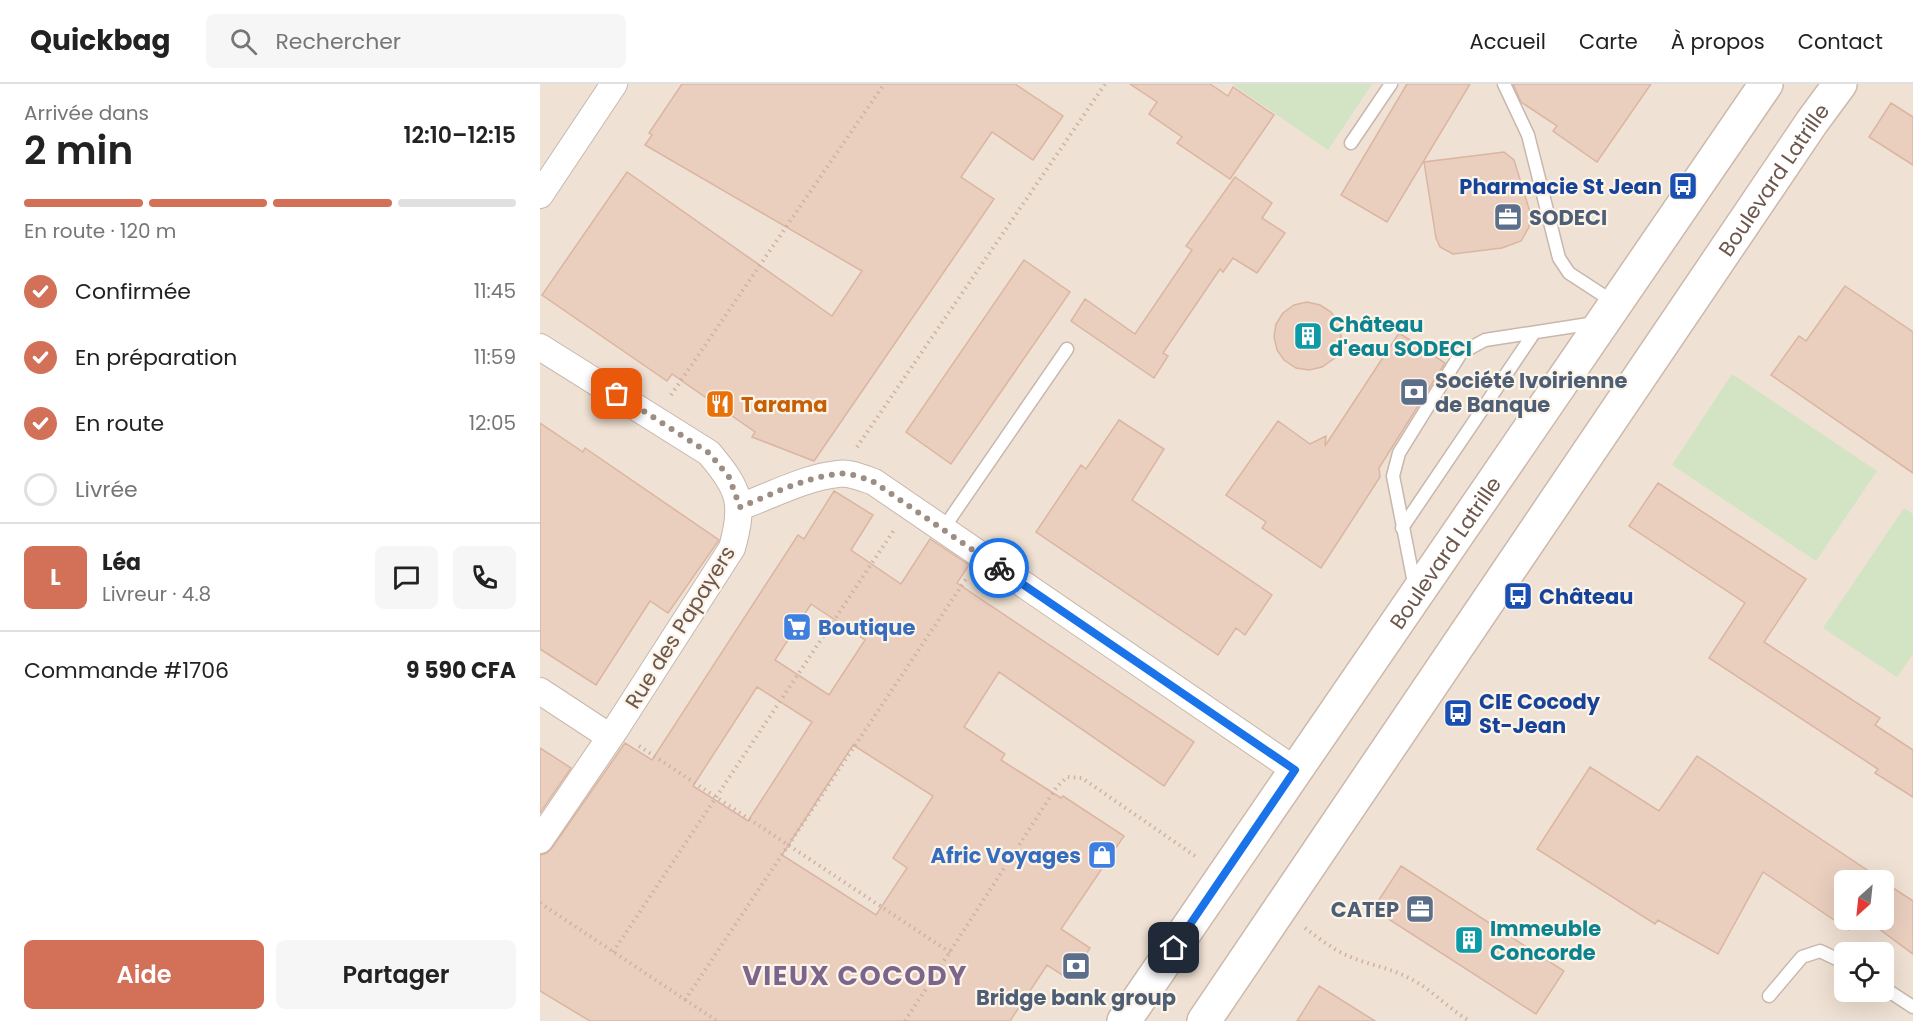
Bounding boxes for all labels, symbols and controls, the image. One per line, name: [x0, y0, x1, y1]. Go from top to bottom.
search box: [206, 14, 626, 68]
text: Quickbag: [30, 21, 170, 60]
icon: search: [227, 25, 260, 58]
text: Rechercher: [275, 26, 401, 57]
text: Accueil: [1469, 27, 1546, 56]
text: Carte: [1579, 27, 1638, 56]
text: À propos: [1671, 27, 1765, 56]
text: Contact: [1798, 27, 1883, 56]
street label: Boulevard Latrille: [1711, 97, 1836, 262]
text: Arrivée dans: [24, 99, 149, 127]
text: 12:10–12:15: [403, 120, 516, 151]
text: 2 min: [24, 123, 133, 178]
bus stop icon: Pharmacie St Jean: [1667, 170, 1699, 202]
place label: Pharmacie St Jean: [1459, 172, 1662, 201]
office icon: SODECI: [1492, 201, 1524, 233]
place label: SODECI: [1529, 203, 1607, 232]
text: En route · 120 m: [24, 217, 176, 245]
icon: check: [24, 275, 57, 308]
text: Confirmée: [75, 276, 191, 307]
text: 11:45: [474, 277, 516, 305]
place label: Château d'eau SODECI: [1329, 310, 1472, 363]
building icon: Château d'eau SODECI: [1292, 320, 1324, 352]
icon: check: [24, 341, 57, 374]
text: En préparation: [75, 342, 237, 373]
text: 11:59: [474, 343, 516, 371]
place label: Société Ivoirienne de Banque: [1435, 366, 1627, 419]
pin: [591, 368, 642, 419]
bank icon: Société Ivoirienne de Banque: [1398, 376, 1430, 408]
icon: bag: [600, 377, 633, 410]
restaurant icon: Tarama: [704, 388, 736, 420]
place label: Tarama: [741, 390, 827, 419]
icon: check: [24, 407, 57, 440]
text: En route: [75, 408, 164, 439]
text: 12:05: [469, 409, 516, 437]
street label: Boulevard Latrille: [1383, 470, 1508, 634]
text: Livrée: [75, 474, 138, 505]
courier: [969, 538, 1029, 598]
street label: Rue des Papayers: [618, 540, 742, 714]
button: chat: [375, 546, 438, 609]
button: phone: [453, 546, 516, 609]
text: Léa: [102, 547, 141, 578]
icon: bike: [983, 552, 1016, 585]
text: L: [50, 562, 61, 593]
text: Livreur · 4.8: [102, 580, 211, 608]
bus stop icon: Château: [1502, 580, 1534, 612]
place label: Château: [1539, 582, 1633, 611]
supermarket icon: Boutique: [781, 611, 813, 643]
place label: Boutique: [818, 613, 916, 642]
text: Commande #1706: [24, 655, 229, 686]
text: 9 590 CFA: [406, 655, 516, 686]
place label: CIE Cocody St-Jean: [1479, 687, 1601, 740]
bus stop icon: CIE Cocody St-Jean: [1442, 697, 1474, 729]
shop icon: Afric Voyages: [1086, 839, 1118, 871]
place label: Afric Voyages: [930, 841, 1081, 870]
north arrow: [1834, 870, 1894, 930]
map controls: [1834, 870, 1894, 1002]
office icon: CATEP: [1404, 893, 1436, 925]
place label: CATEP: [1331, 895, 1399, 924]
place label: Immeuble Concorde: [1490, 914, 1601, 967]
pin: [1148, 922, 1199, 973]
building icon: Immeuble Concorde: [1453, 924, 1485, 956]
icon: home: [1157, 931, 1190, 964]
button: Aide: [24, 940, 264, 1009]
button: Partager: [276, 940, 516, 1009]
button: locate: [1834, 942, 1894, 1002]
bank icon: Bridge bank group: [1060, 950, 1092, 982]
district label: VIEUX COCODY: [742, 957, 968, 994]
place label: Bridge bank group: [976, 983, 1176, 1012]

